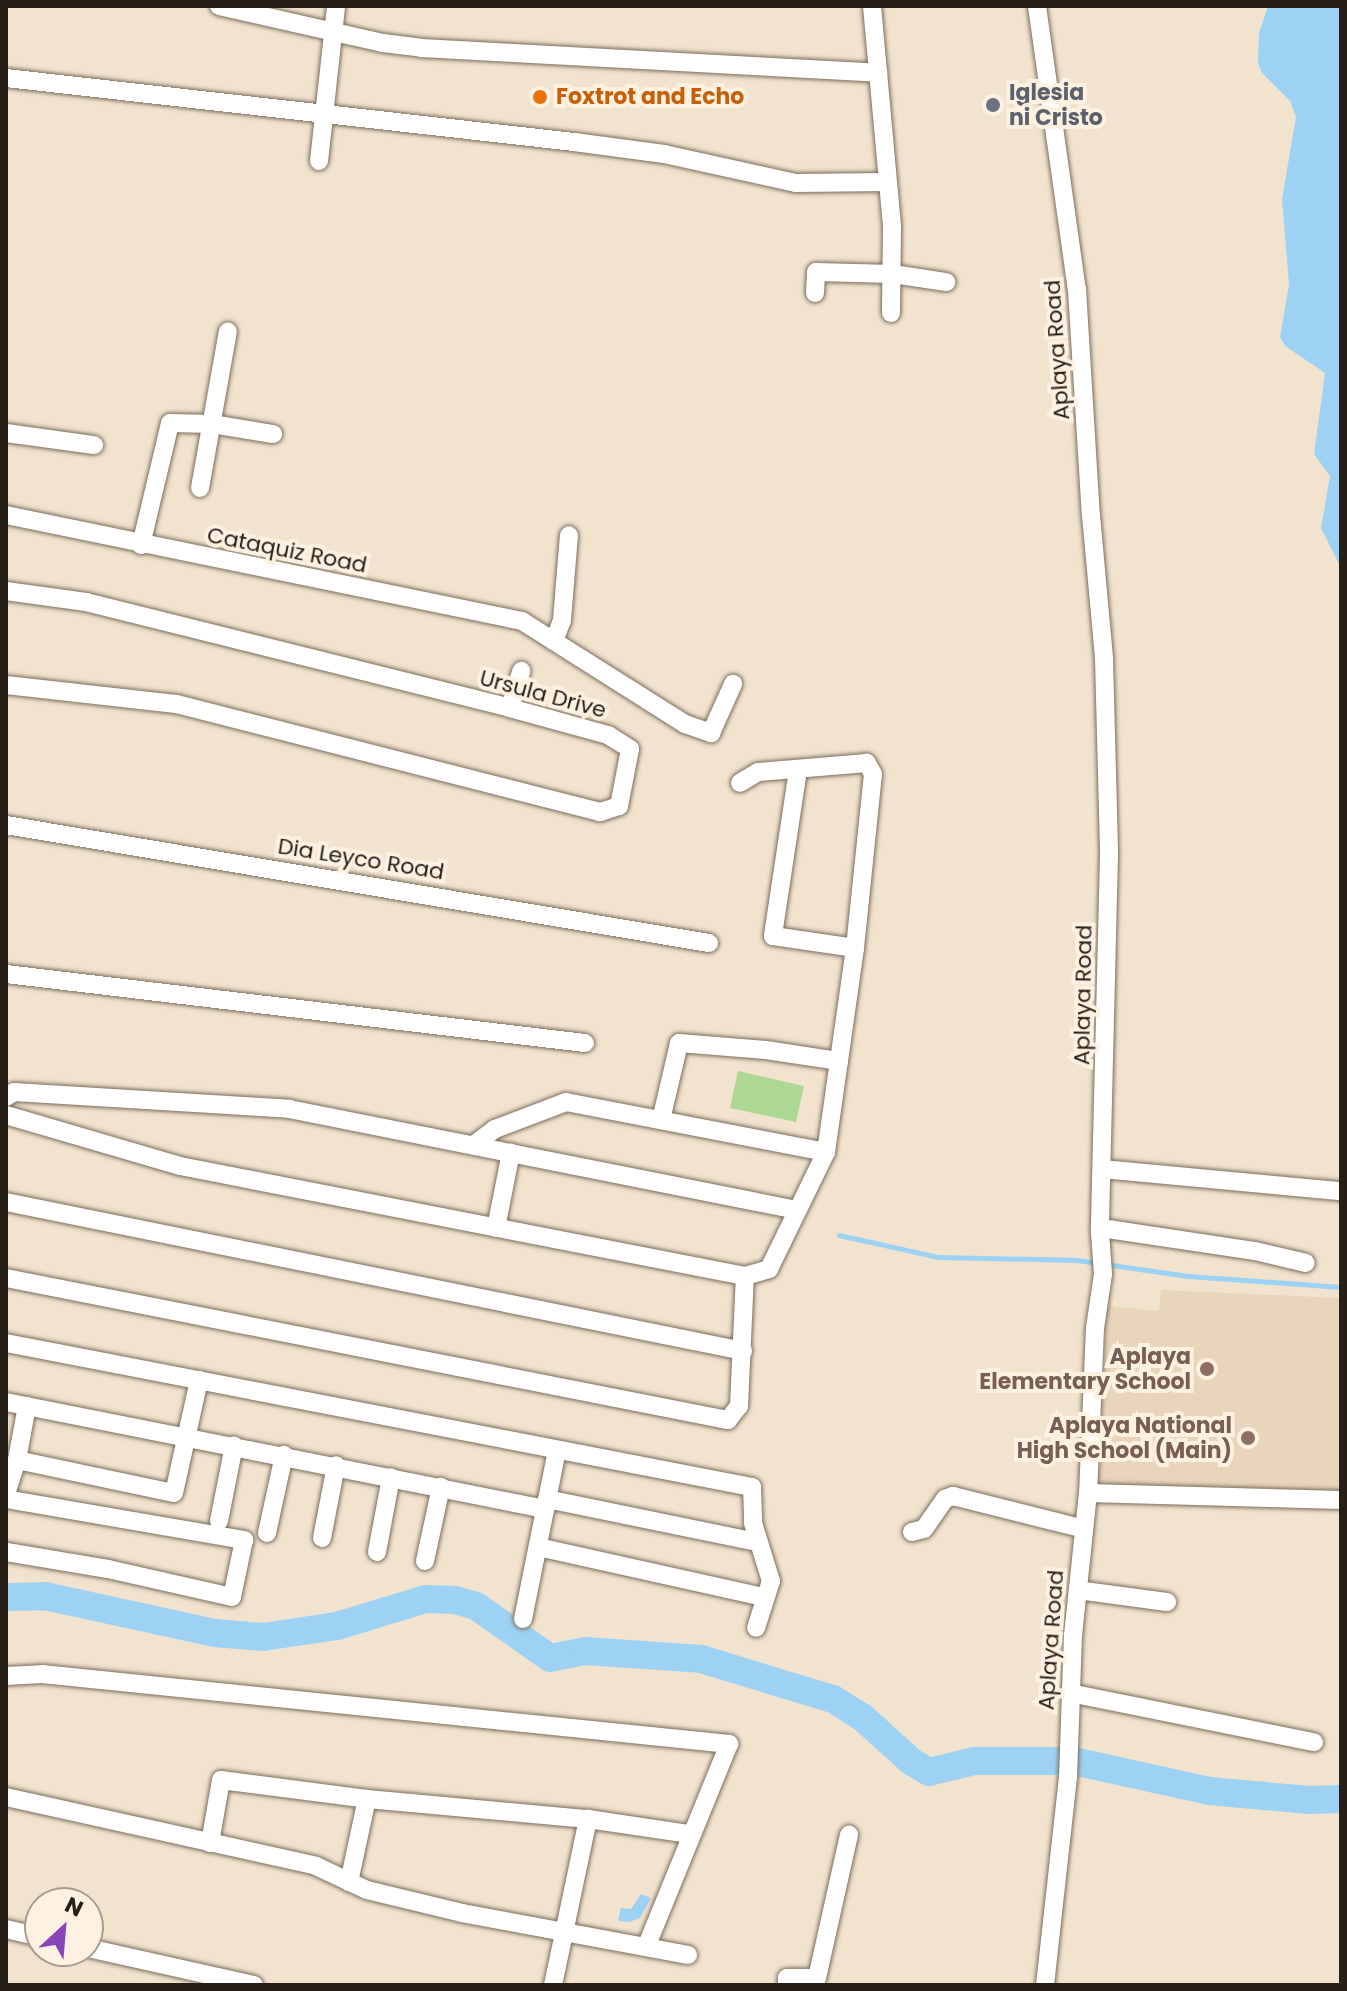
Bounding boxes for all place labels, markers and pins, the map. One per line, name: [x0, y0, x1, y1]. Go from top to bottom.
place label: Iglesia ni Cristo: [1009, 79, 1103, 130]
place label: Foxtrot and Echo: [556, 84, 744, 110]
marker: Foxtrot and Echo: [531, 88, 549, 106]
marker: Iglesia ni Cristo: [984, 96, 1002, 114]
place label: Aplaya Elementary School: [979, 1343, 1191, 1394]
marker: Aplaya Elementary School: [1198, 1360, 1216, 1378]
place label: Aplaya National High School (Main): [1017, 1412, 1232, 1464]
marker: Aplaya National High School (Main): [1239, 1429, 1257, 1447]

